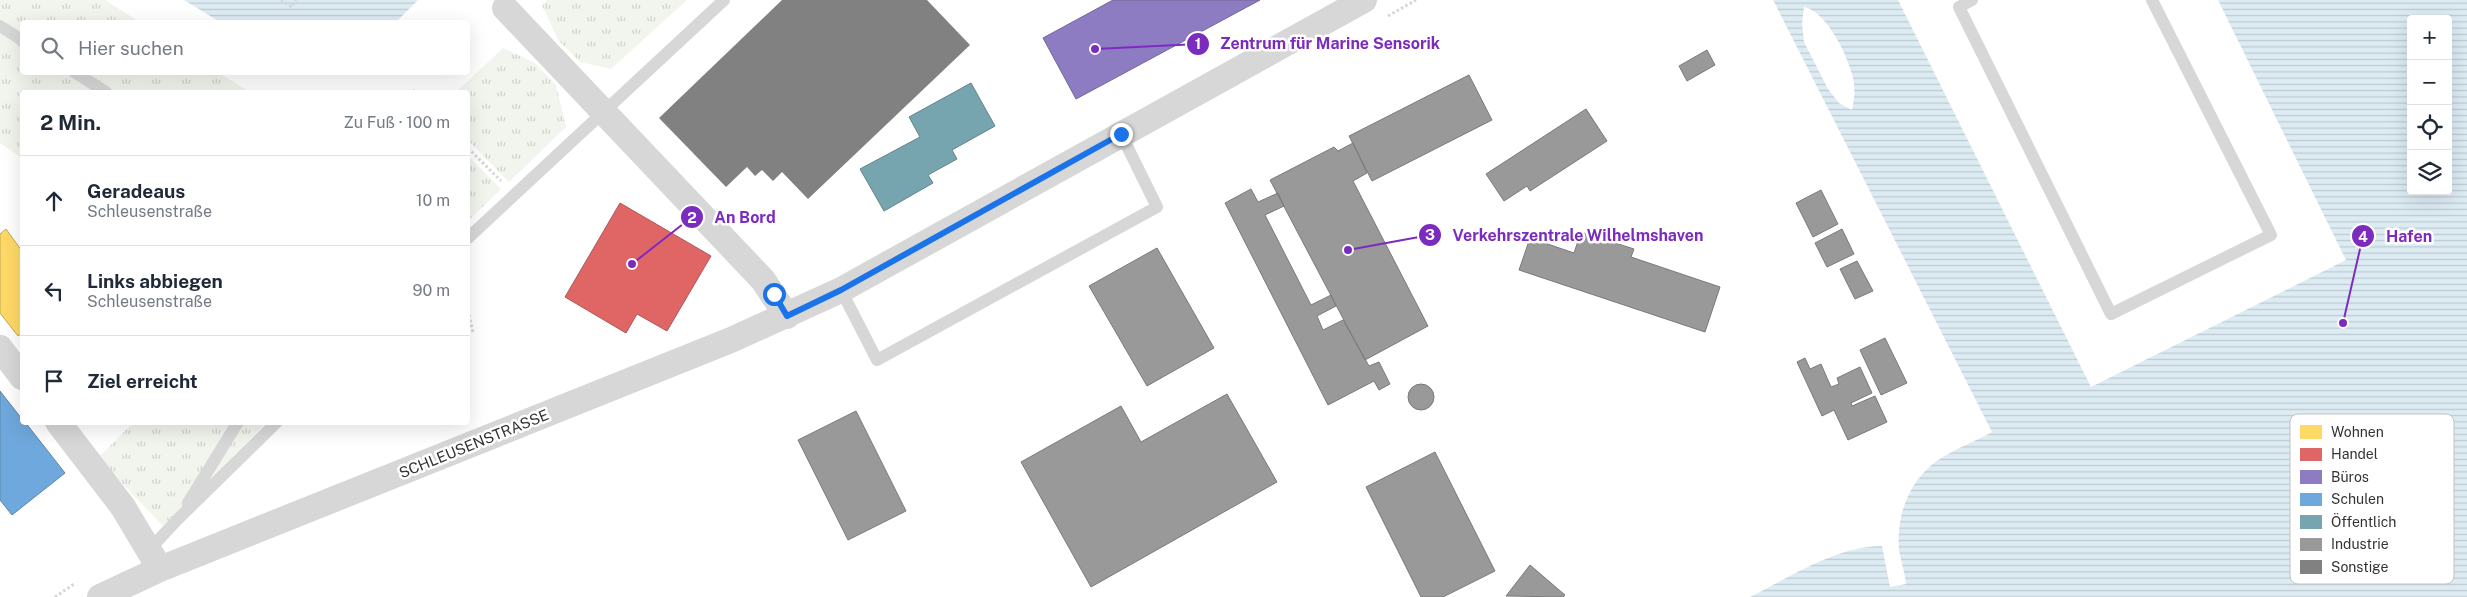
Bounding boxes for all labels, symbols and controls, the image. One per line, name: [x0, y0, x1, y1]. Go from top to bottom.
map controls: [2407, 15, 2452, 195]
button: +: [2407, 15, 2452, 60]
search box: [20, 20, 470, 75]
callout: Zentrum für Marine Sensorik: [1185, 28, 1450, 59]
icon: search: [38, 34, 66, 62]
text: Zentrum für Marine Sensorik: [1220, 34, 1440, 53]
text: 1: [1195, 35, 1201, 52]
text: Hier suchen: [78, 37, 184, 59]
button: −: [2407, 60, 2452, 105]
button: locate: [2407, 105, 2452, 150]
text: 2 Min.: [40, 110, 101, 135]
text: Zu Fuß · 100 m: [344, 113, 450, 132]
route end: [1110, 123, 1133, 146]
button: layers: [2407, 150, 2452, 195]
text: Geradeaus: [87, 180, 185, 202]
icon: ahead: [40, 187, 68, 215]
text: 10 m: [416, 191, 450, 210]
text: Schleusenstraße: [87, 202, 212, 221]
callout: An Bord: [679, 202, 785, 233]
text: An Bord: [714, 208, 776, 227]
text: 2: [687, 209, 697, 226]
callout: Verkehrszentrale Wilhelmshaven: [1417, 219, 1714, 250]
callout: Hafen: [2350, 221, 2442, 252]
text: 3: [1425, 226, 1435, 243]
text: Verkehrszentrale Wilhelmshaven: [1453, 226, 1703, 245]
text: Hafen: [2386, 227, 2432, 246]
text: 4: [2358, 228, 2368, 245]
text: Links abbiegen: [87, 270, 223, 292]
icon: left: [40, 277, 68, 305]
text: 90 m: [413, 281, 450, 300]
route start: [763, 283, 786, 306]
text: Schleusenstraße: [87, 292, 212, 311]
icon: arrive: [40, 367, 68, 395]
text: Ziel erreicht: [87, 370, 198, 392]
street label: SCHLEUSENSTRASSE: [397, 406, 551, 481]
legend: [2290, 414, 2454, 584]
text: Wohnen: [2331, 424, 2384, 440]
text: Handel: [2331, 446, 2378, 462]
text: Büros: [2331, 469, 2369, 485]
text: Schulen: [2331, 491, 2384, 507]
text: Öffentlich: [2331, 512, 2396, 530]
text: Industrie: [2331, 536, 2389, 552]
text: Sonstige: [2331, 559, 2389, 575]

